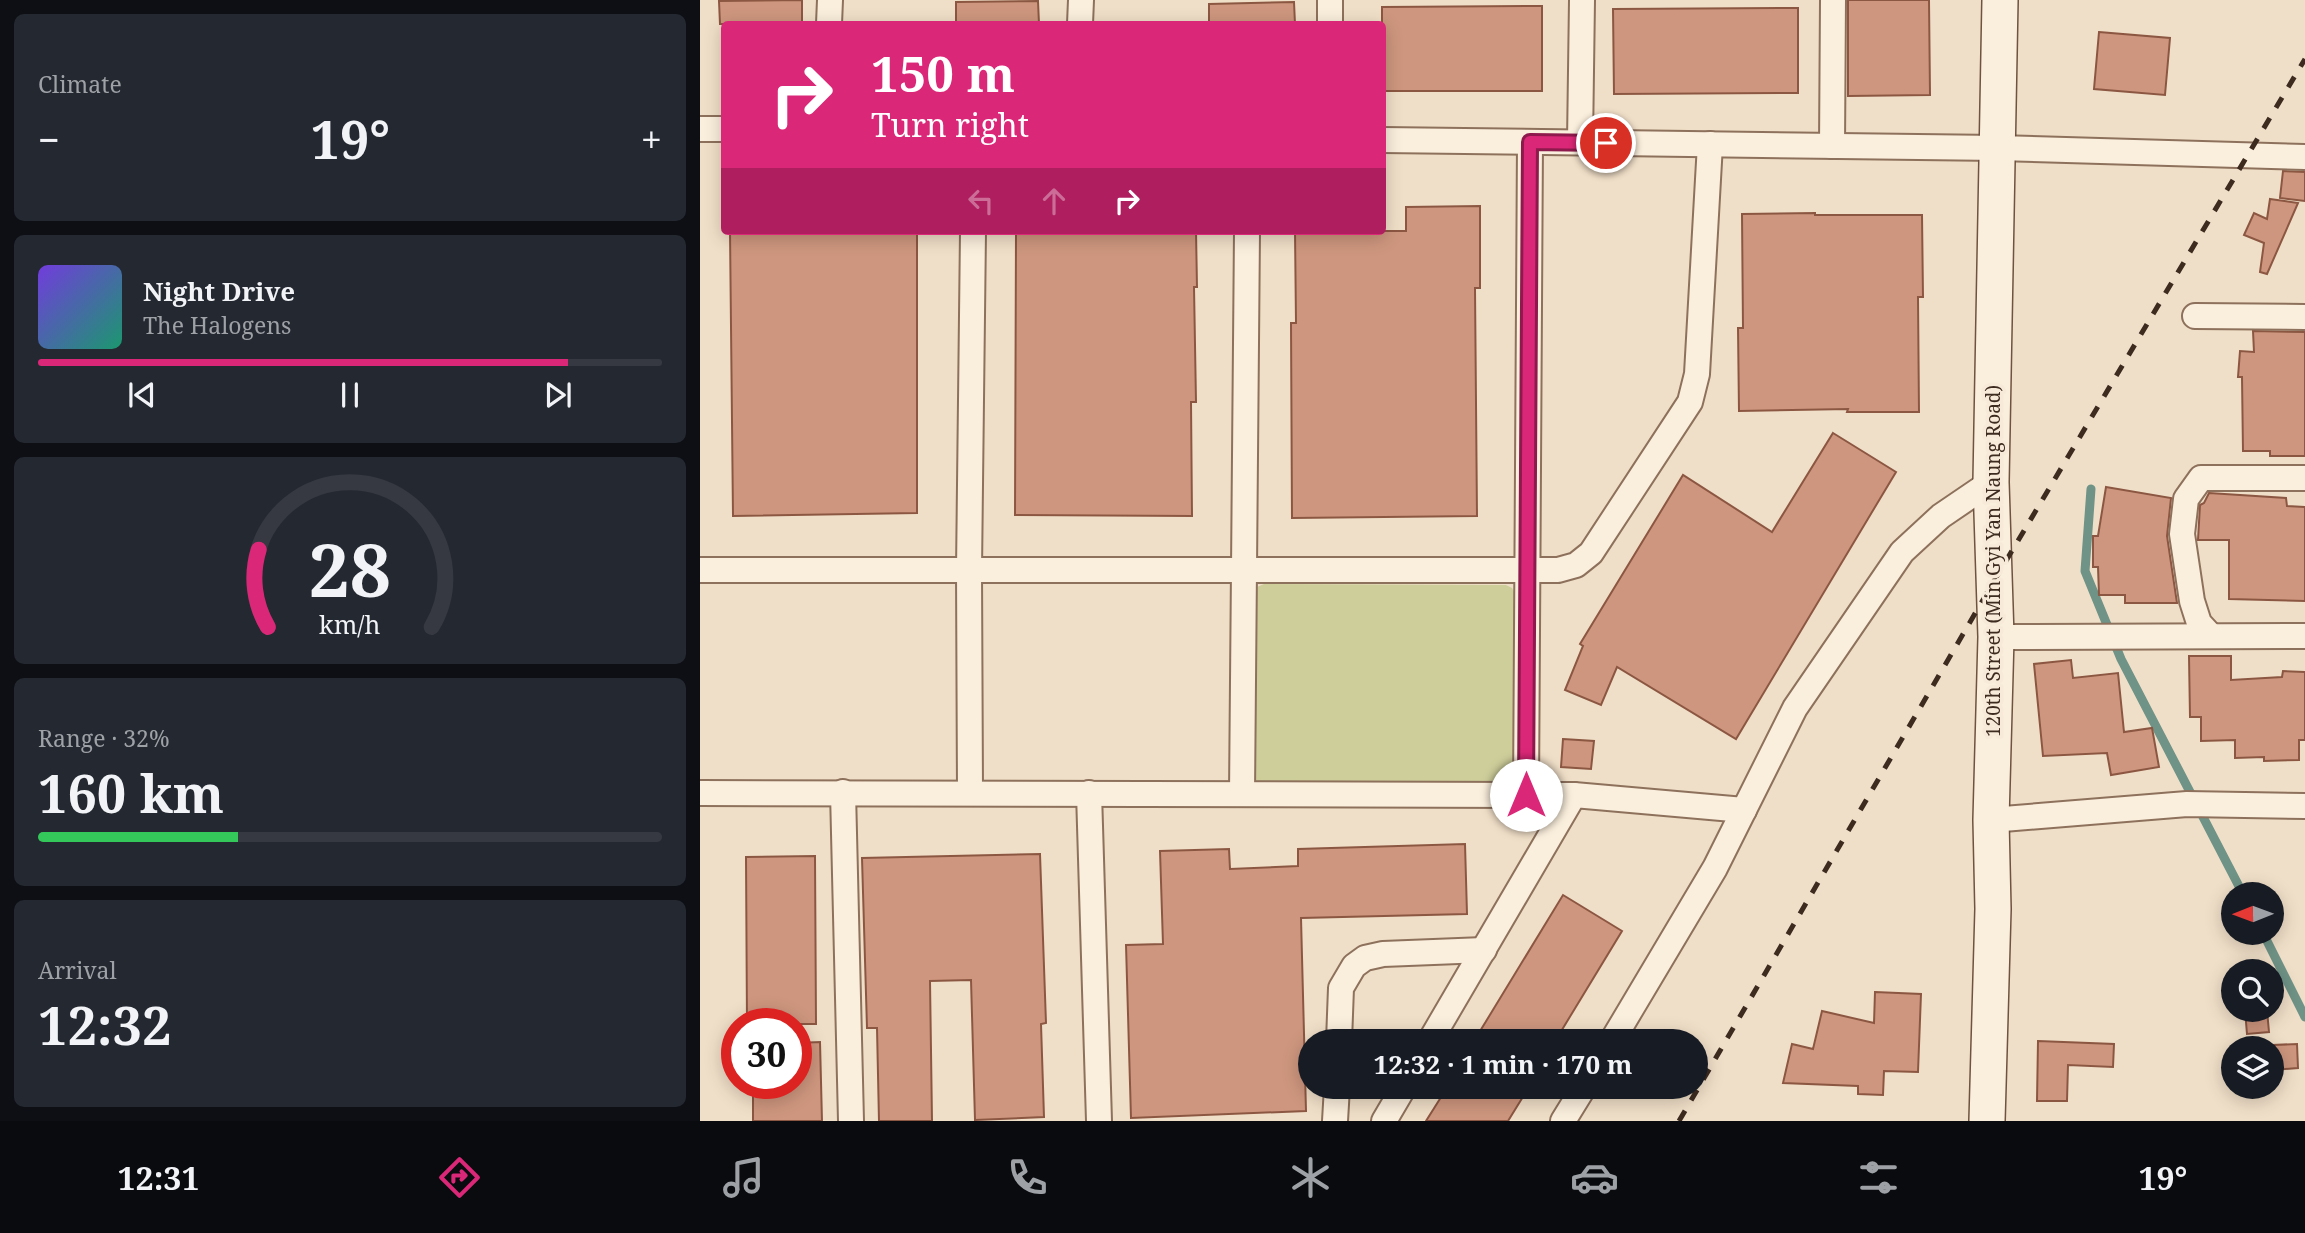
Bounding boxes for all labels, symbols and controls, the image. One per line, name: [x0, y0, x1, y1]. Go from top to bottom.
text: 150 m: [871, 40, 1015, 106]
icon: right: [756, 49, 847, 140]
text: Climate: [38, 68, 122, 100]
text: 19°: [311, 103, 390, 174]
text: Turn right: [871, 103, 1029, 146]
text: −: [38, 113, 60, 165]
text: +: [641, 113, 662, 165]
pin: [1576, 113, 1636, 173]
icon: arrive: [1587, 124, 1625, 162]
icon: left: [962, 182, 1000, 220]
icon: ahead: [1035, 182, 1073, 220]
icon: right: [1108, 182, 1146, 220]
text: Night Drive: [143, 273, 295, 309]
text: The Halogens: [143, 309, 291, 341]
icon: previous: [123, 376, 161, 414]
icon: pause: [331, 376, 369, 414]
icon: next: [539, 376, 577, 414]
street label: 120th Street (Min Gyi Yan Naung Road): [1980, 385, 2006, 737]
text: 28: [309, 519, 391, 618]
text: km/h: [319, 606, 381, 640]
text: Range · 32%: [38, 722, 170, 754]
text: 160 km: [38, 757, 224, 828]
position arrow: [1489, 758, 1563, 832]
north arrow: [2221, 882, 2284, 945]
map controls: [2221, 882, 2284, 1099]
text: Arrival: [38, 954, 117, 986]
button: search: [2221, 959, 2284, 1022]
text: 12:32: [38, 989, 171, 1060]
speed limit sign: 30: [721, 1008, 812, 1099]
button: layers: [2221, 1036, 2284, 1099]
text: 12:32 · 1 min · 170 m: [1373, 1046, 1633, 1082]
icon: directions: [435, 1153, 484, 1202]
icon: music: [719, 1153, 768, 1202]
icon: phone: [1003, 1153, 1052, 1202]
icon: climate: [1286, 1153, 1335, 1202]
icon: car: [1570, 1153, 1619, 1202]
icon: filters: [1854, 1153, 1903, 1202]
text: 12:31: [117, 1156, 200, 1199]
text: 19°: [2138, 1156, 2187, 1199]

